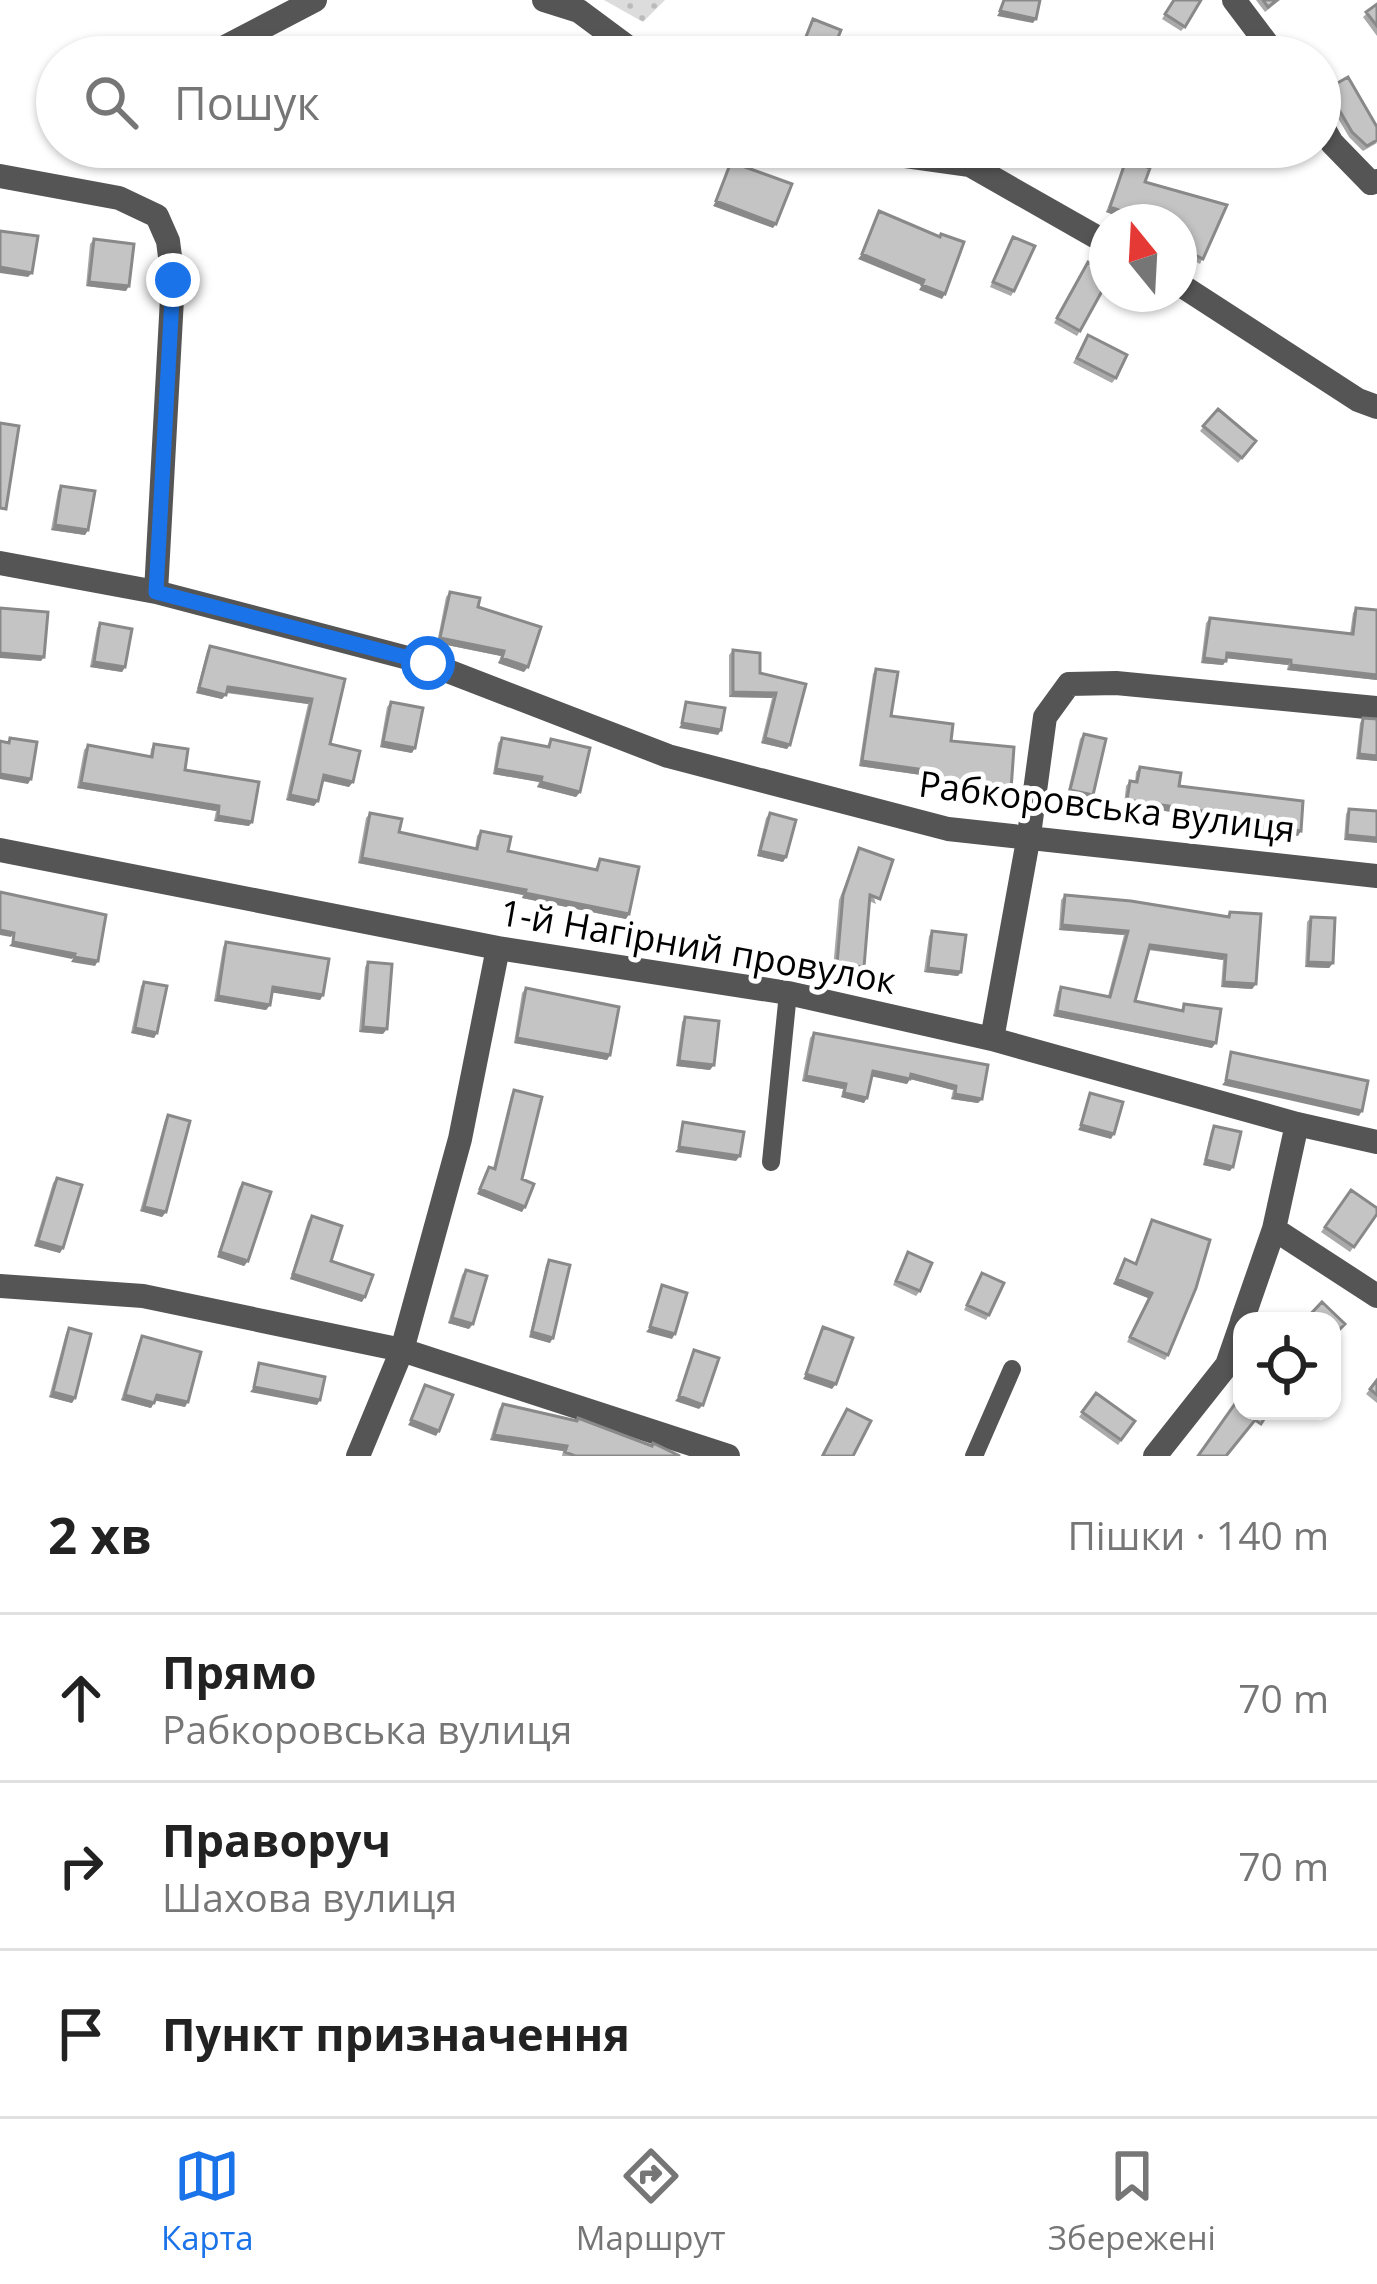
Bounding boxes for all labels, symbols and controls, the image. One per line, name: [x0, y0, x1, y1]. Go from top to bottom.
search box: [36, 36, 1341, 168]
icon: search: [78, 69, 144, 135]
text: Пошук: [174, 72, 320, 133]
north arrow: [1089, 204, 1197, 312]
route end: [146, 253, 200, 307]
route start: [401, 636, 455, 690]
street label: Рабкоровська вулиця: [916, 759, 1298, 853]
street label: 1-й Нагірний провулок: [496, 887, 900, 1005]
map controls: [1233, 1312, 1341, 1420]
button: locate: [1233, 1312, 1341, 1420]
text: 2 хв: [48, 1499, 152, 1569]
text: Пішки · 140 m: [1067, 1508, 1329, 1561]
text: Прямо: [162, 1641, 317, 1702]
icon: ahead: [48, 1665, 114, 1731]
text: 70 m: [1238, 1671, 1329, 1724]
text: Рабкоровська вулиця: [162, 1702, 572, 1755]
text: Праворуч: [162, 1809, 391, 1870]
icon: right: [48, 1833, 114, 1899]
text: 70 m: [1238, 1839, 1329, 1892]
text: Шахова вулиця: [162, 1870, 457, 1923]
icon: arrive: [48, 2001, 114, 2067]
text: Пункт призначення: [162, 2003, 630, 2064]
tab: Карта: [161, 2143, 254, 2260]
tab: Маршрут: [576, 2143, 726, 2260]
tab: Збережені: [1048, 2143, 1216, 2260]

